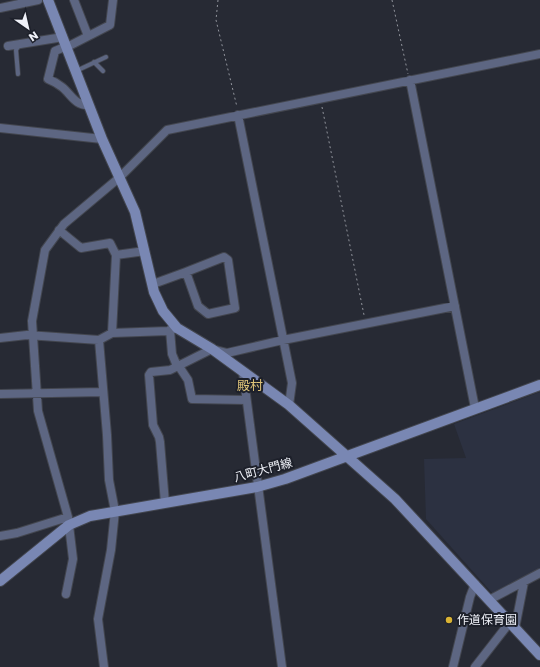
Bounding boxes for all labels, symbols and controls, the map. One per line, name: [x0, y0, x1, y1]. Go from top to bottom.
north arrow: [8, 8, 48, 48]
text: N: [26, 27, 41, 45]
district label: 殿村: [237, 376, 263, 395]
street label: 八町大門線: [232, 454, 294, 485]
place label: 作道保育園: [457, 611, 517, 628]
marker: 作道保育園: [444, 615, 454, 625]

